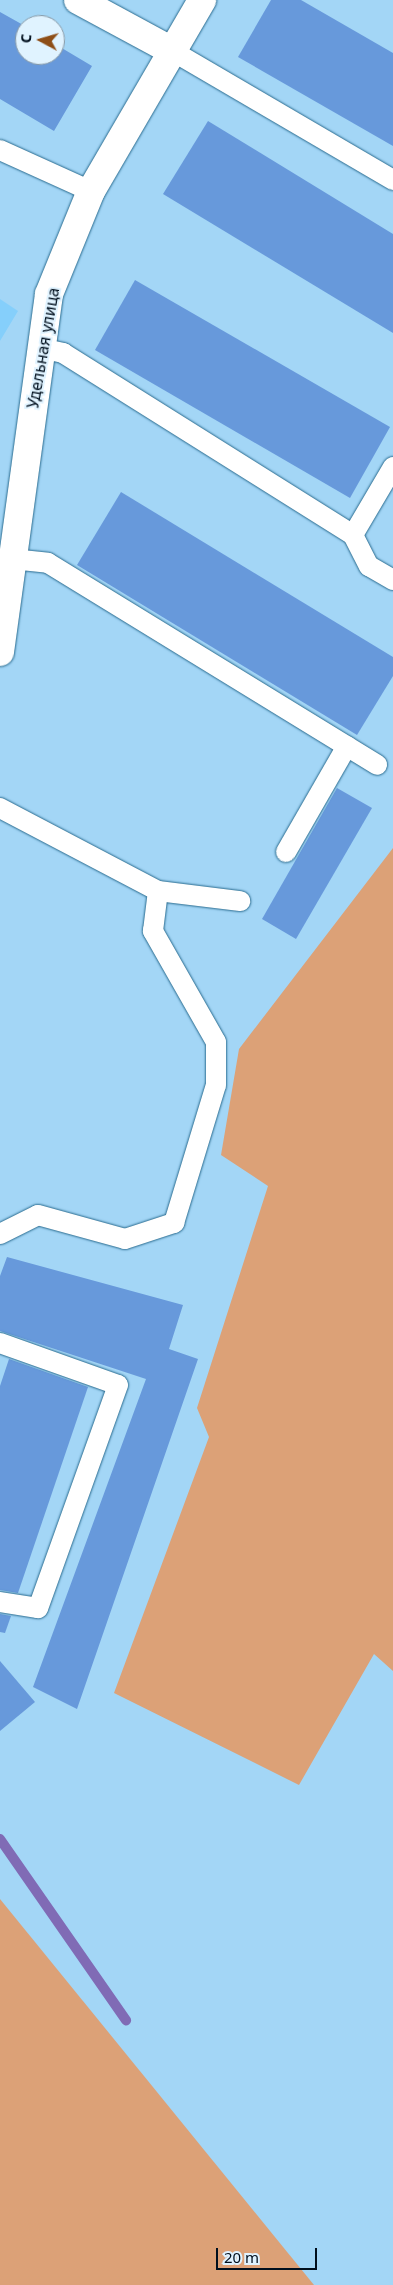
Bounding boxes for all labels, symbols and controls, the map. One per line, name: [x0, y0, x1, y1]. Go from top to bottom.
north arrow: [15, 15, 65, 65]
text: С: [16, 33, 35, 44]
street label: Удельная улица: [23, 286, 63, 410]
scale bar: [218, 2238, 319, 2270]
text: 20 m: [224, 2247, 259, 2267]

